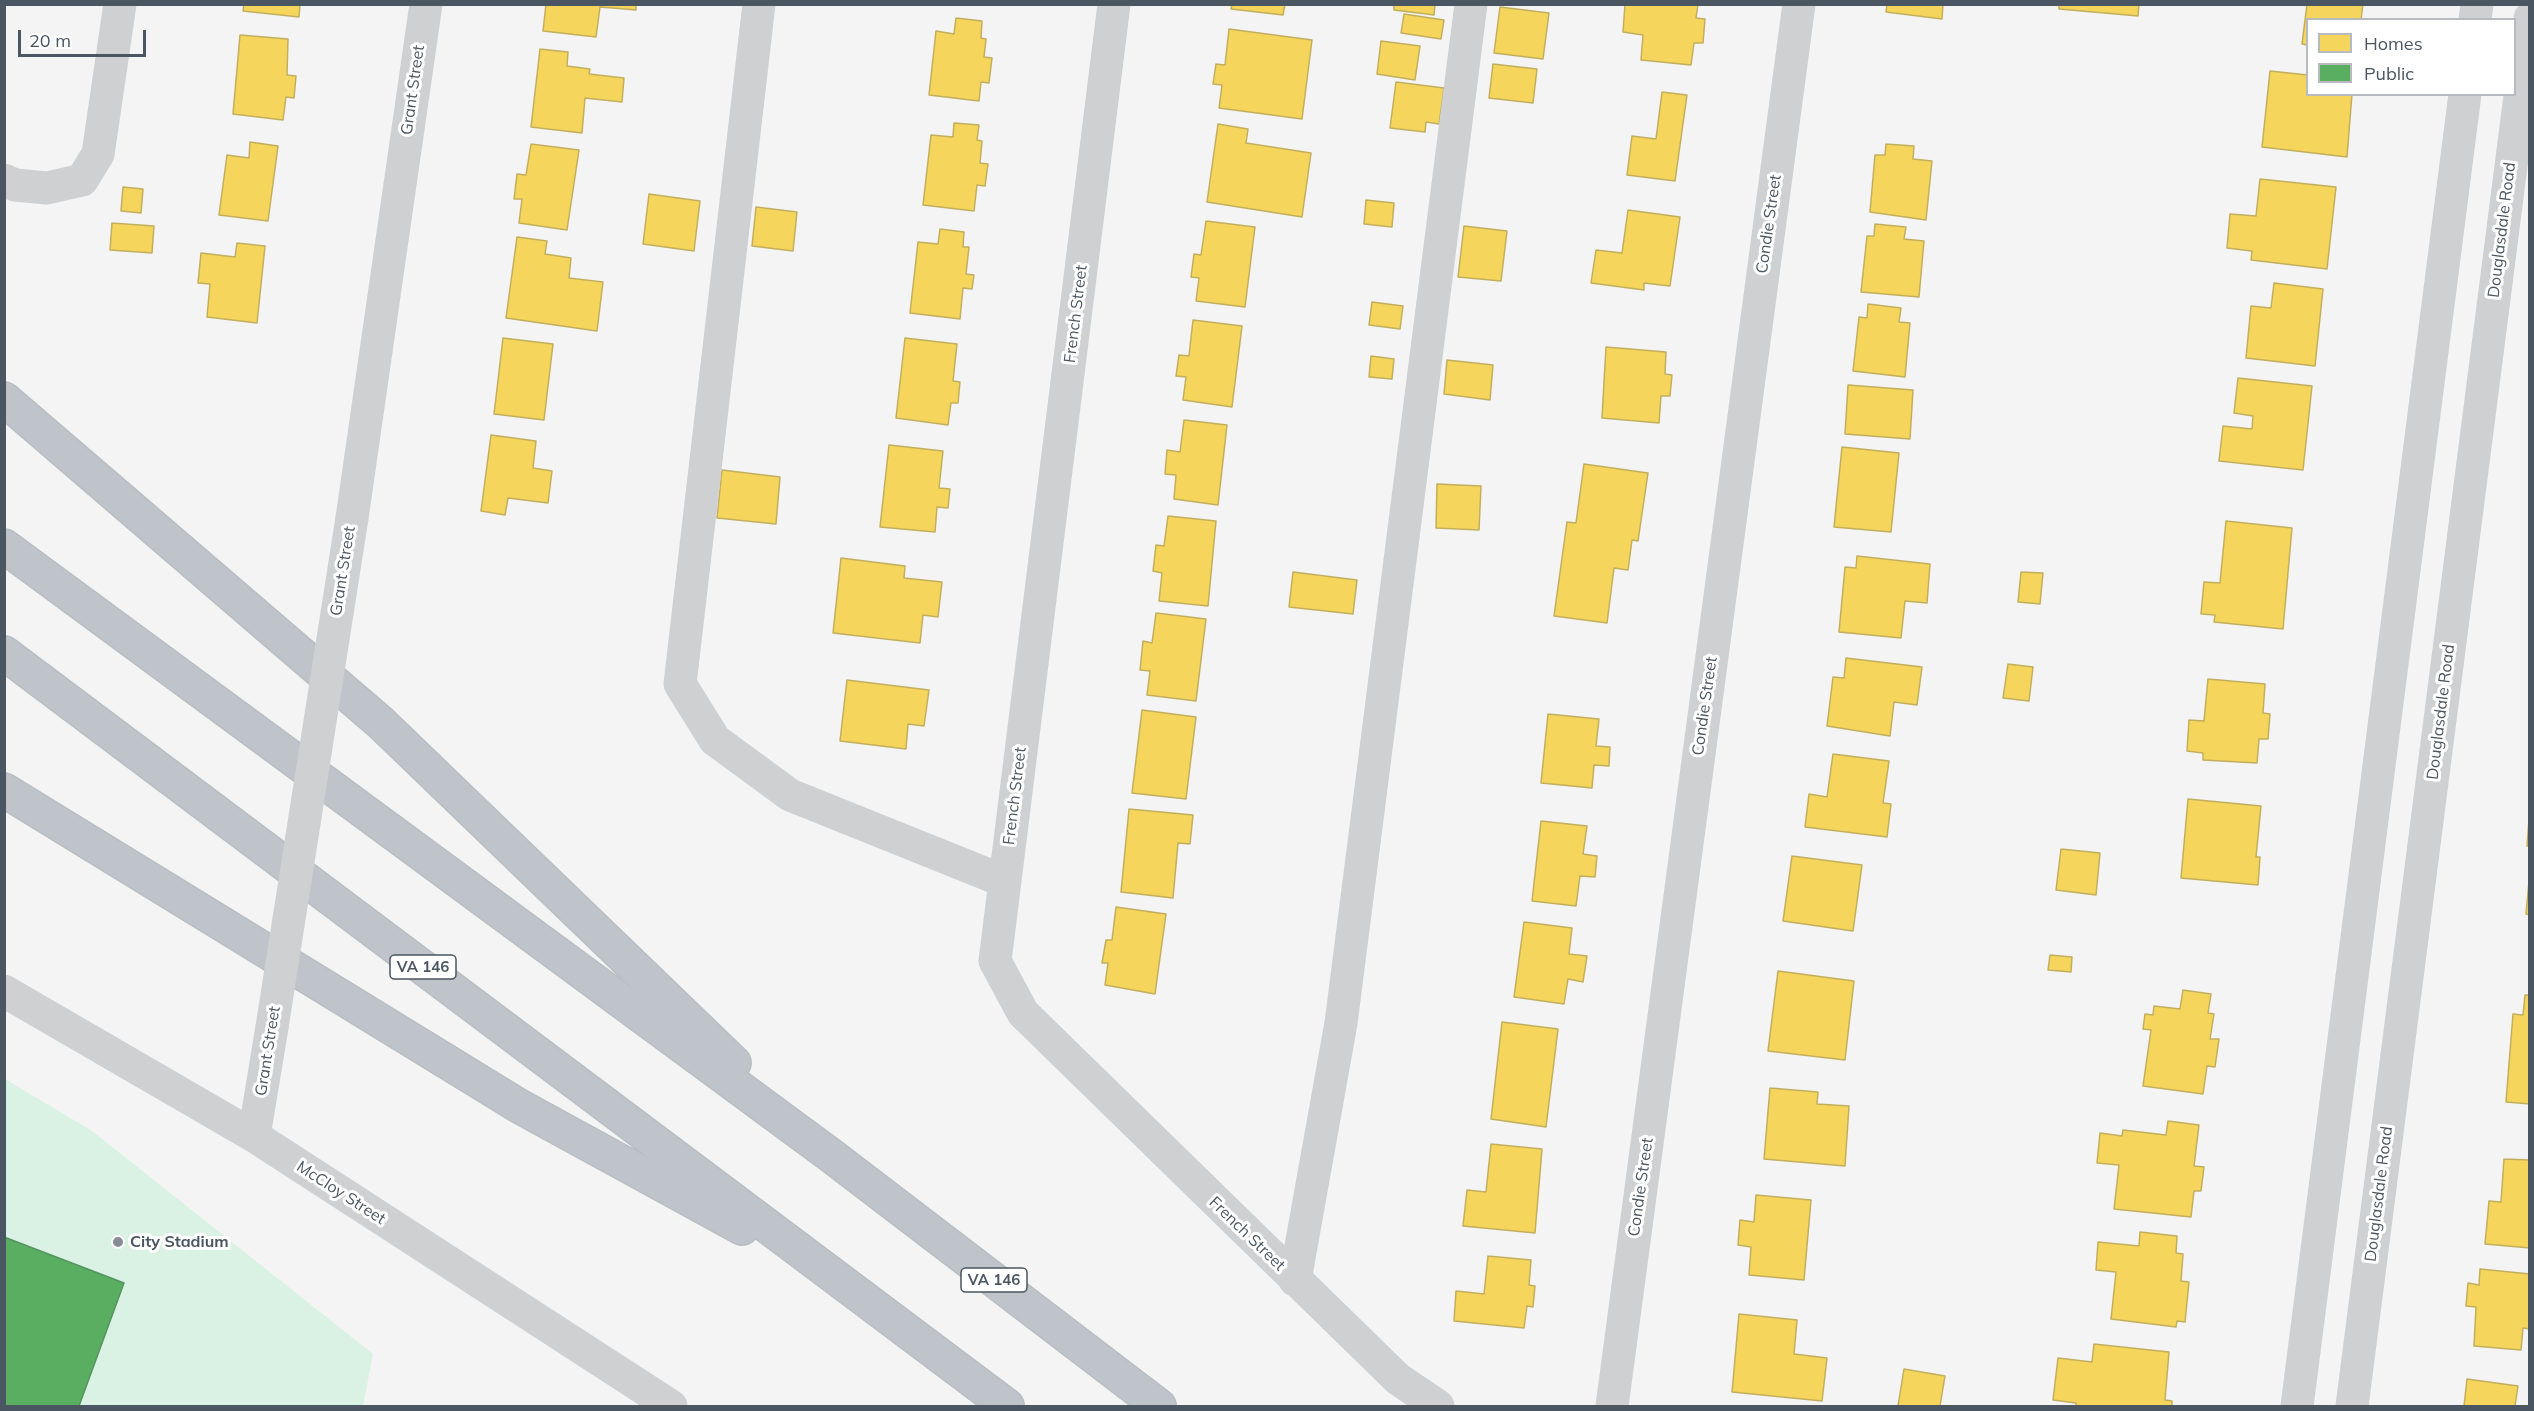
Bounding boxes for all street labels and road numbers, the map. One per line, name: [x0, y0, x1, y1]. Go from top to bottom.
street label: Grant Street: [397, 44, 429, 136]
street label: Douglasdale Road: [2484, 161, 2520, 299]
street label: Condie Street: [1753, 173, 1785, 275]
street label: French Street: [1060, 264, 1092, 364]
street label: Grant Street: [326, 525, 360, 617]
street label: Douglasdale Road: [2423, 643, 2459, 781]
street label: Condie Street: [1689, 655, 1721, 757]
street label: French Street: [999, 746, 1031, 846]
road number: VA 146: [390, 955, 456, 979]
street label: Grant Street: [251, 1005, 285, 1097]
street label: Douglasdale Road: [2361, 1125, 2397, 1263]
street label: Condie Street: [1625, 1136, 1657, 1238]
street label: McCloy Street: [293, 1157, 389, 1229]
street label: French Street: [1205, 1193, 1289, 1275]
road number: VA 146: [961, 1268, 1027, 1292]

